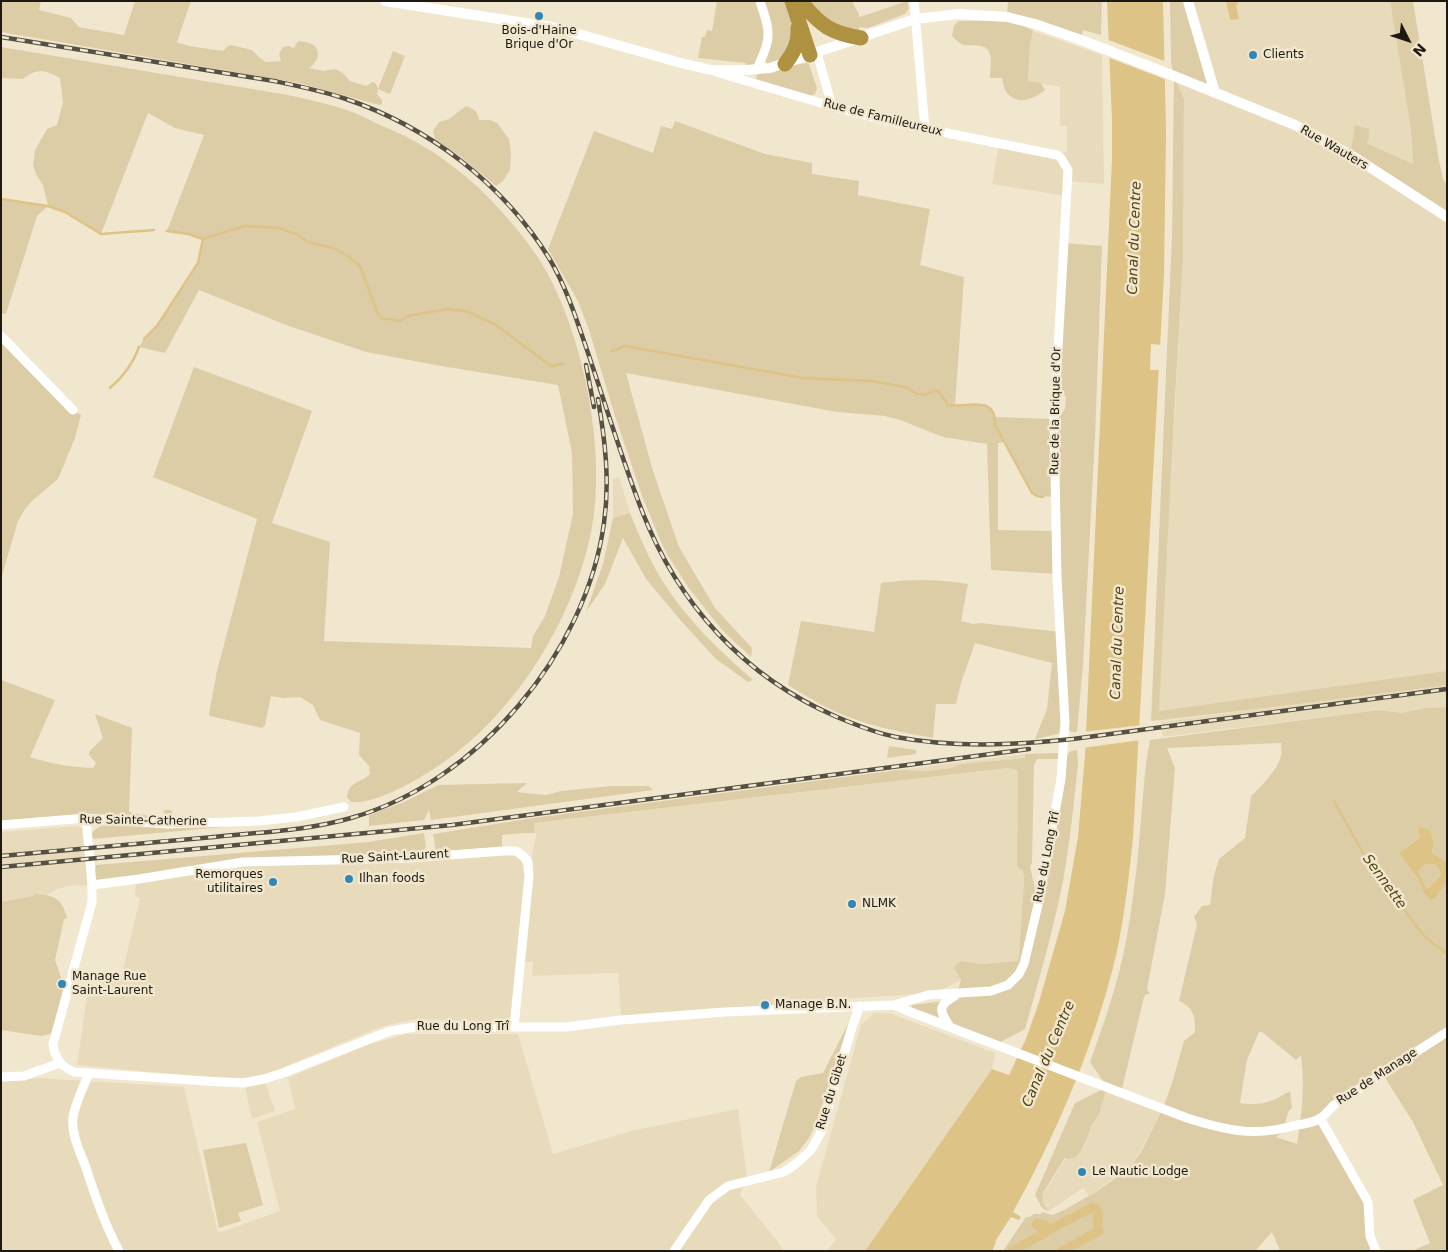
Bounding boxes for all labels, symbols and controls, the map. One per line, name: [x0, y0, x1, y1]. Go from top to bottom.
marker: Bois-d'Haine Brique d'Or: [533, 10, 545, 22]
north arrow: [1383, 15, 1433, 65]
place label: Bois-d'Haine Brique d'Or: [501, 24, 577, 52]
text: N: [1409, 40, 1429, 60]
place label: Clients: [1263, 48, 1304, 62]
marker: Clients: [1247, 49, 1259, 61]
street label: Rue de Familleureux: [822, 96, 944, 140]
street label: Rue Wauters: [1298, 123, 1370, 173]
water label: Canal du Centre: [1125, 181, 1145, 295]
street label: Rue de la Brique d'Or: [1048, 347, 1064, 475]
water label: Canal du Centre: [1108, 586, 1128, 700]
street label: Rue du Long Trî: [1031, 810, 1063, 904]
street label: Rue Sainte-Catherine: [79, 813, 207, 829]
street label: Rue Saint-Laurent: [341, 847, 449, 867]
water label: Sennette: [1359, 851, 1409, 913]
place label: Remorques utilitaires: [195, 868, 263, 896]
place label: Ilhan foods: [359, 872, 425, 886]
marker: Ilhan foods: [343, 873, 355, 885]
marker: Remorques utilitaires: [267, 876, 279, 888]
place label: NLMK: [862, 897, 896, 911]
marker: NLMK: [846, 898, 858, 910]
place label: Manage Rue Saint-Laurent: [72, 970, 153, 998]
marker: Manage Rue Saint-Laurent: [56, 978, 68, 990]
place label: Manage B.N.: [775, 998, 851, 1012]
water label: Canal du Centre: [1019, 998, 1079, 1110]
marker: Manage B.N.: [759, 999, 771, 1011]
street label: Rue du Long Trî: [417, 1020, 509, 1034]
street label: Rue de Manage: [1334, 1046, 1420, 1108]
street label: Rue du Gibet: [814, 1053, 850, 1131]
place label: Le Nautic Lodge: [1092, 1165, 1188, 1179]
marker: Le Nautic Lodge: [1076, 1166, 1088, 1178]

